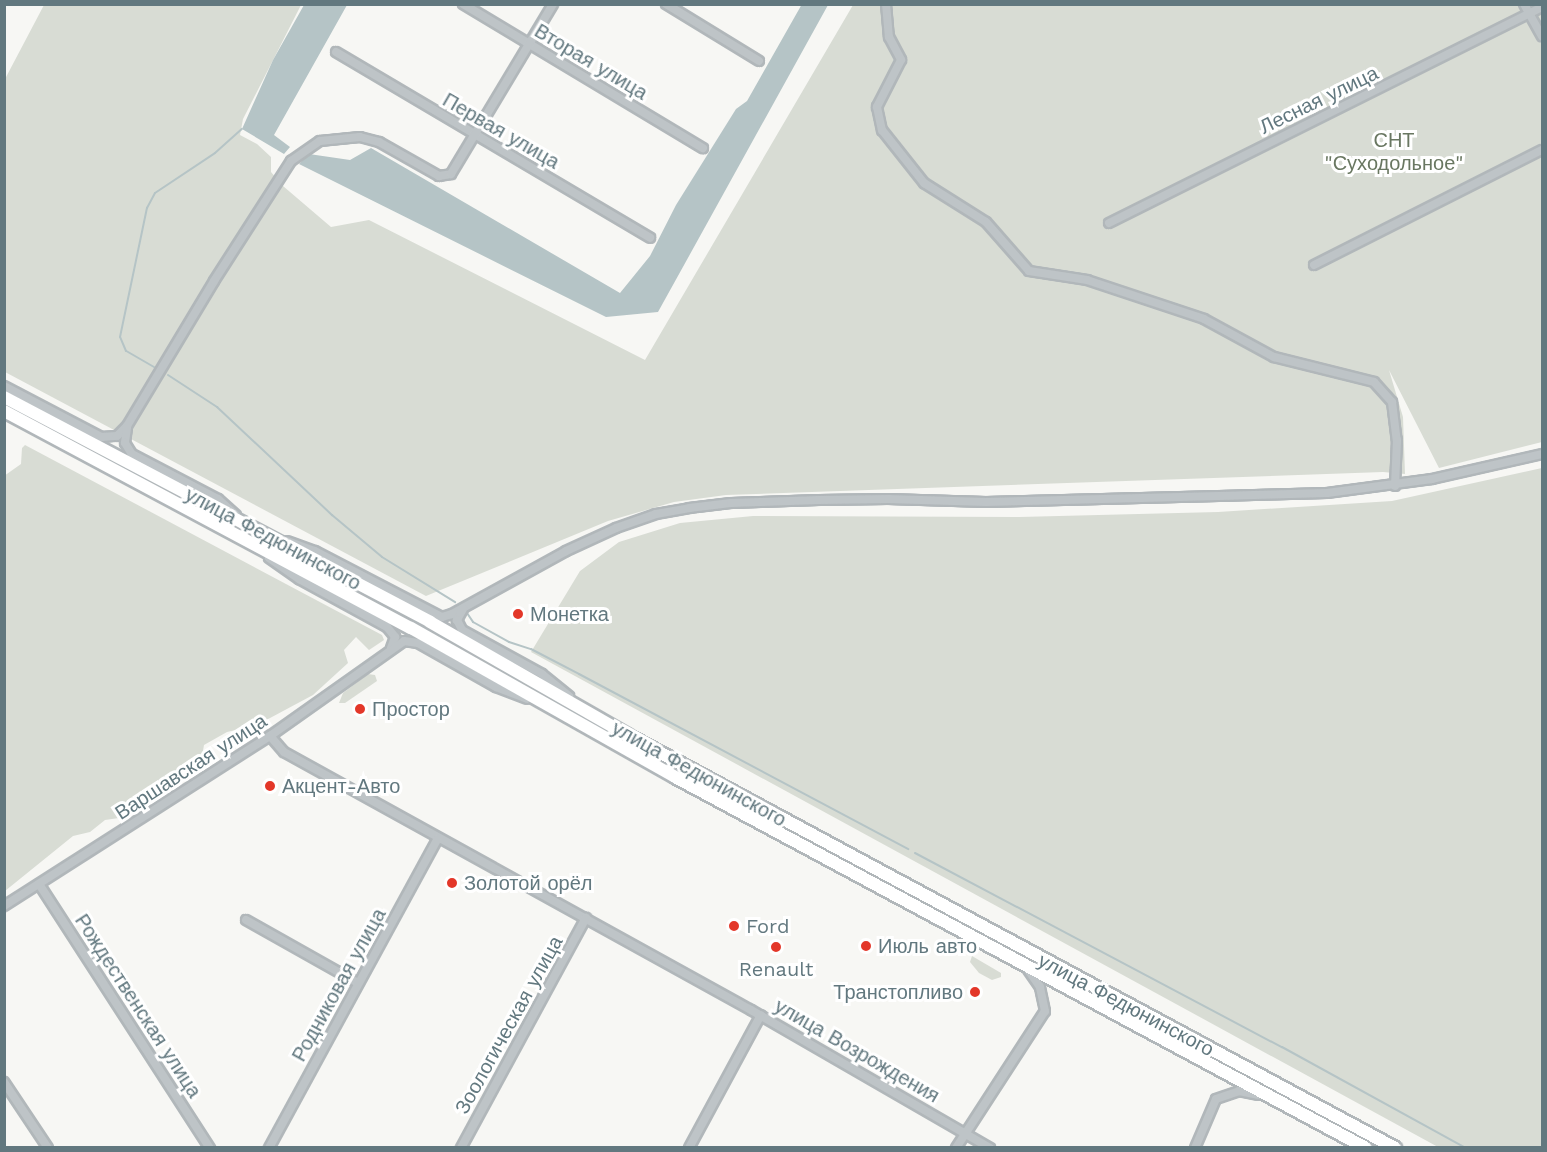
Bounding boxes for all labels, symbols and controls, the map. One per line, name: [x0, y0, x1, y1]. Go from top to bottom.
street label: Вторая улица: [530, 19, 652, 105]
street label: Лесная улица: [1256, 61, 1382, 139]
street label: Первая улица: [438, 88, 564, 174]
park label: СНТ "Суходольное": [1325, 129, 1463, 176]
street label: улица Федюнинского: [181, 482, 365, 596]
place label: Монетка: [530, 602, 609, 626]
marker: Монетка: [511, 607, 525, 621]
place label: Простор: [372, 697, 450, 721]
marker: Простор: [353, 702, 367, 716]
street label: Варшавская улица: [111, 709, 271, 825]
street label: улица Федюнинского: [608, 716, 790, 832]
place label: Акцент-Авто: [282, 774, 400, 798]
marker: Акцент-Авто: [263, 779, 277, 793]
place label: Золотой орёл: [464, 871, 592, 895]
marker: Золотой орёл: [445, 876, 459, 890]
street label: Родниковая улица: [287, 904, 391, 1066]
street label: Рождественская улица: [70, 910, 206, 1102]
place label: Ford: [746, 914, 789, 938]
marker: Ford: [727, 919, 741, 933]
street label: Зоологическая улица: [450, 932, 568, 1118]
place label: Июль авто: [878, 934, 977, 958]
marker: Июль авто: [859, 939, 873, 953]
marker: Renault: [769, 940, 783, 954]
street label: улица Федюнинского: [1034, 948, 1218, 1062]
place label: Renault: [739, 957, 813, 981]
place label: Транстопливо: [833, 980, 963, 1004]
marker: Транстопливо: [968, 985, 982, 999]
street label: улица Возрождения: [770, 994, 944, 1108]

